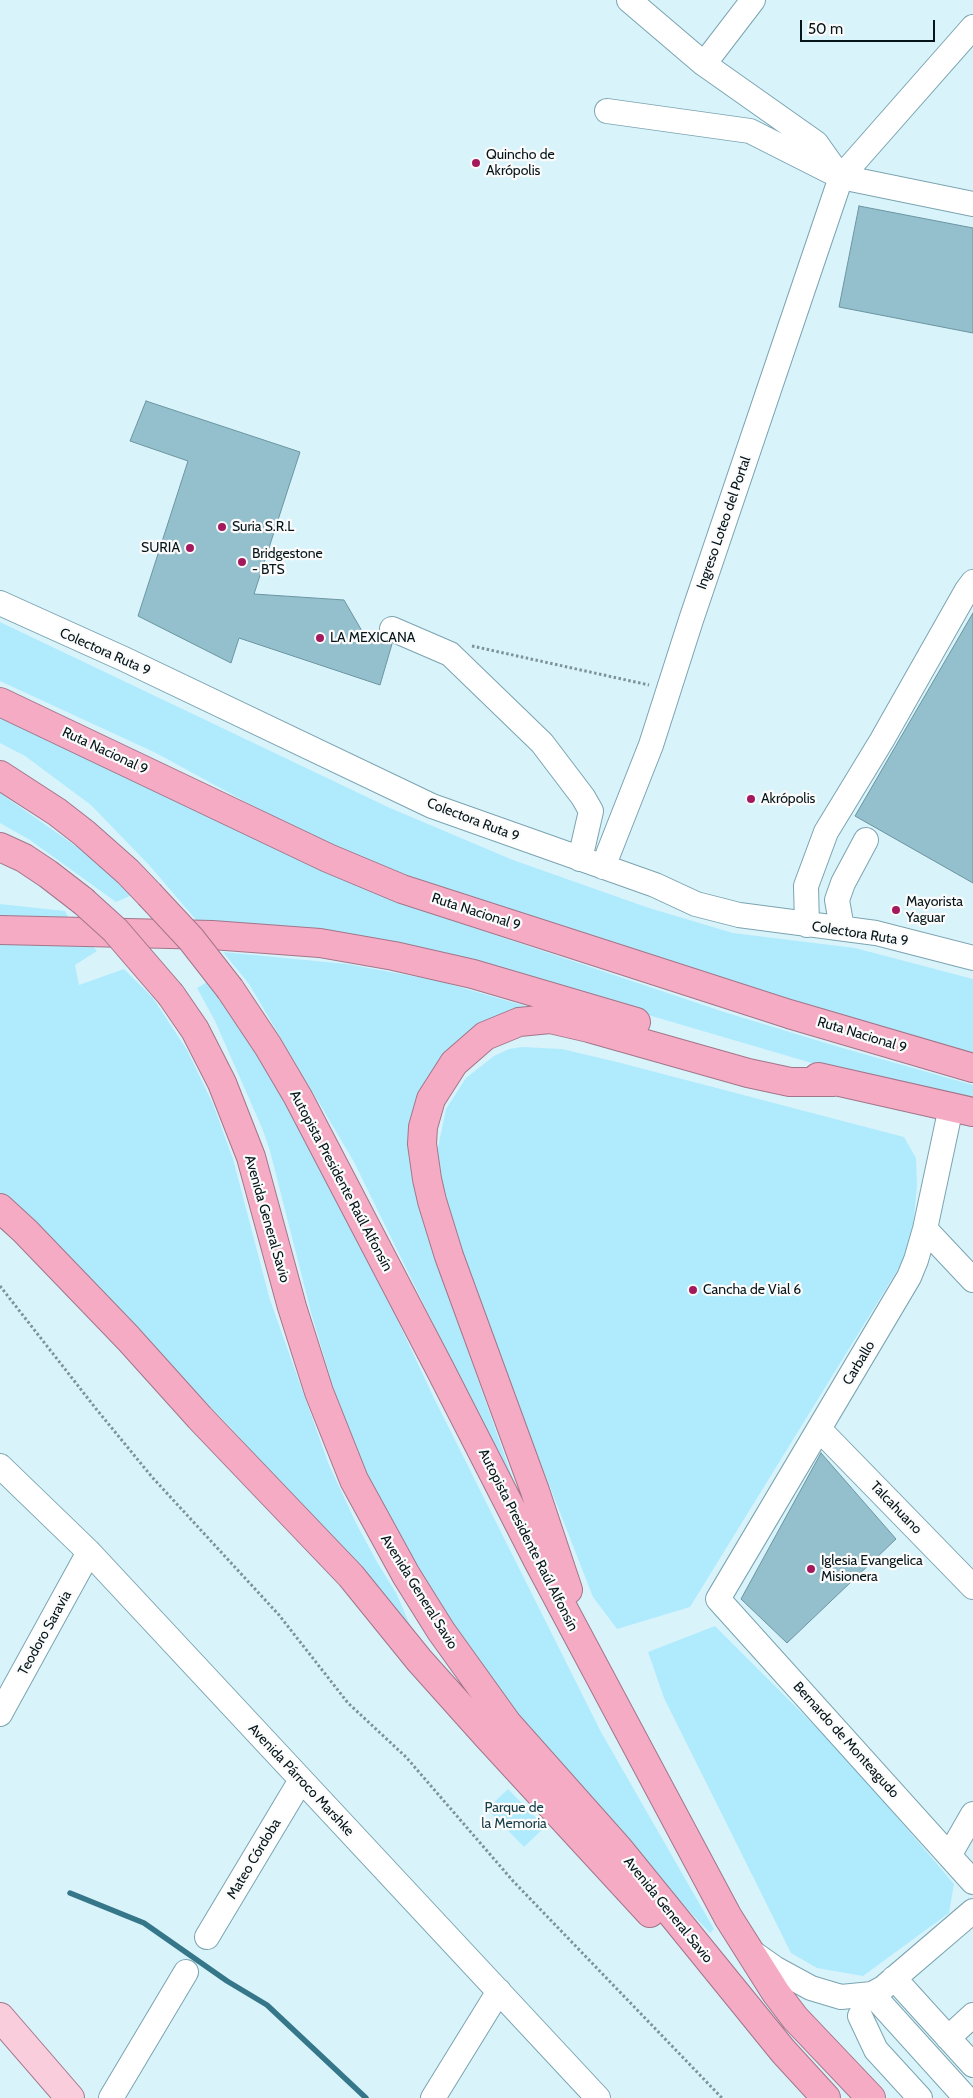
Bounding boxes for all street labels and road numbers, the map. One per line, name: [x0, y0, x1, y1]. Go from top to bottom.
street label: Ingreso Loteo del Portal: [693, 454, 755, 592]
street label: Colectora Ruta 9: [57, 624, 153, 680]
street label: Ruta Nacional 9: [59, 724, 151, 778]
street label: Colectora Ruta 9: [424, 795, 522, 845]
street label: Ruta Nacional 9: [429, 890, 523, 934]
street label: Colectora Ruta 9: [810, 918, 910, 950]
street label: Ruta Nacional 9: [815, 1013, 909, 1057]
street label: Autopista Presidente Raúl Alfonsín: [286, 1088, 396, 1274]
street label: Avenida General Savio: [241, 1153, 293, 1285]
street label: Carballo: [839, 1338, 879, 1388]
street label: Autopista Presidente Raúl Alfonsín: [475, 1446, 581, 1634]
street label: Talcahuano: [867, 1478, 925, 1538]
street label: Avenida General Savio: [377, 1532, 461, 1652]
street label: Teodoro Saravia: [15, 1588, 75, 1678]
street label: Bernardo de Monteagudo: [789, 1678, 903, 1802]
street label: Avenida Párroco Marshke: [245, 1720, 357, 1840]
street label: Mateo Córdoba: [223, 1816, 285, 1902]
street label: Avenida General Savio: [620, 1854, 716, 1966]

